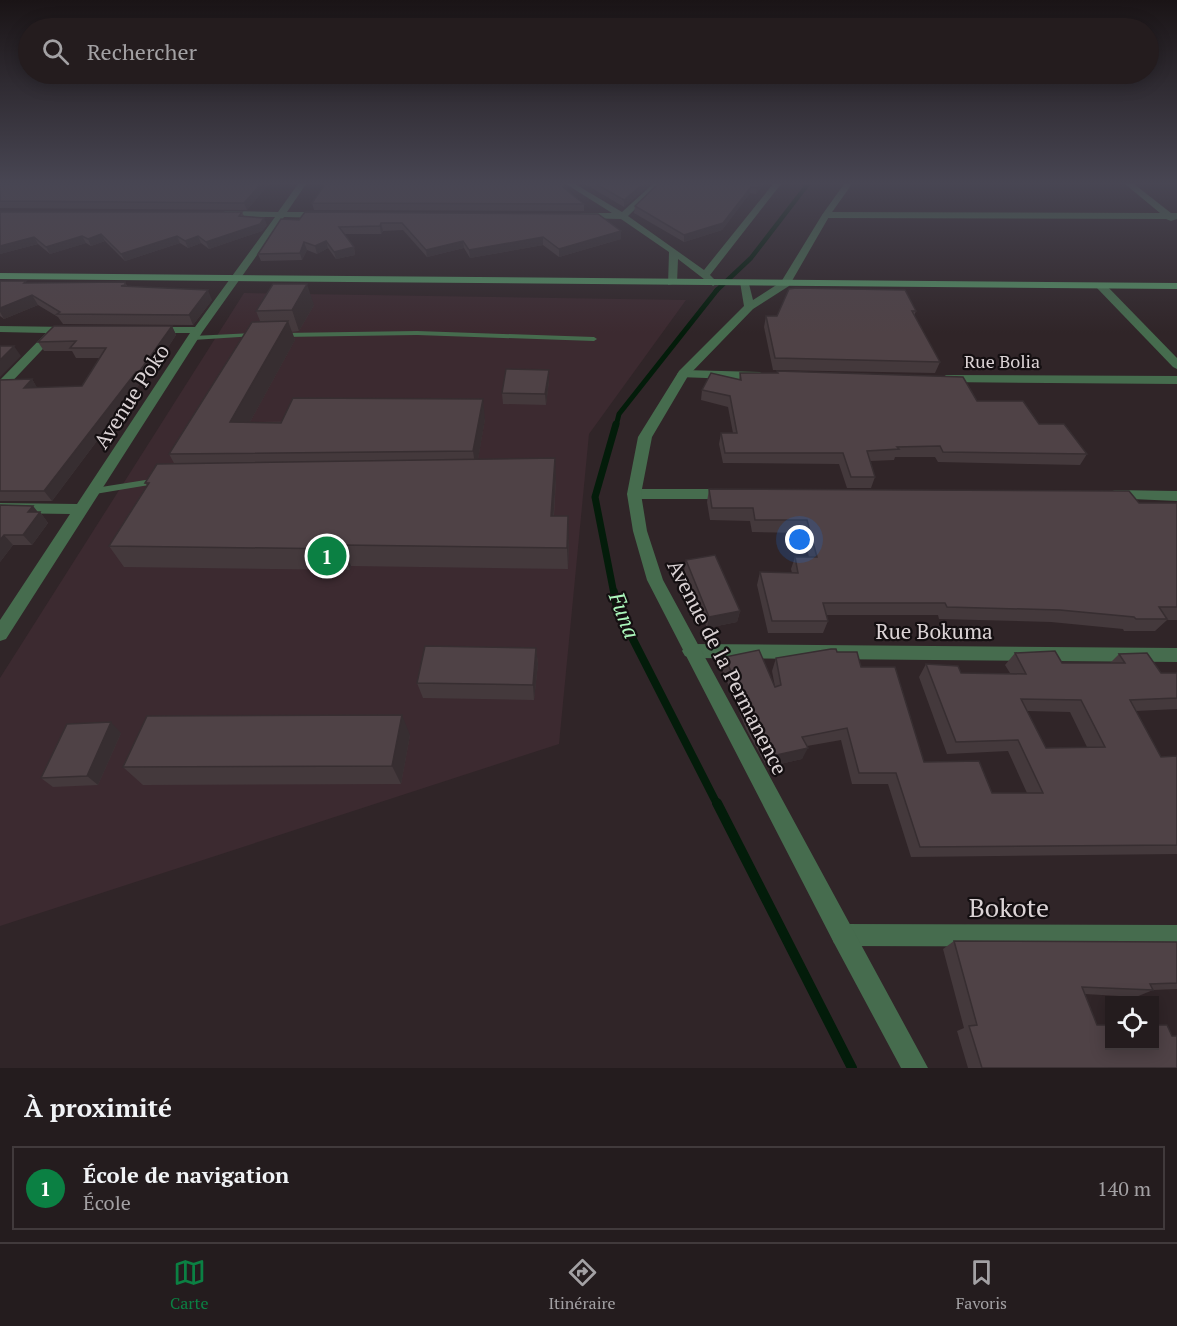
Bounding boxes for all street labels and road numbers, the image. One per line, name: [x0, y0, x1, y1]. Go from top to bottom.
street label: Avenue Poko: [87, 338, 175, 454]
street label: Rue Bolia: [964, 349, 1040, 373]
street label: Avenue de la Permanence: [662, 555, 794, 779]
street label: Rue Bokuma: [875, 617, 993, 645]
street label: Bokote: [969, 890, 1049, 924]

